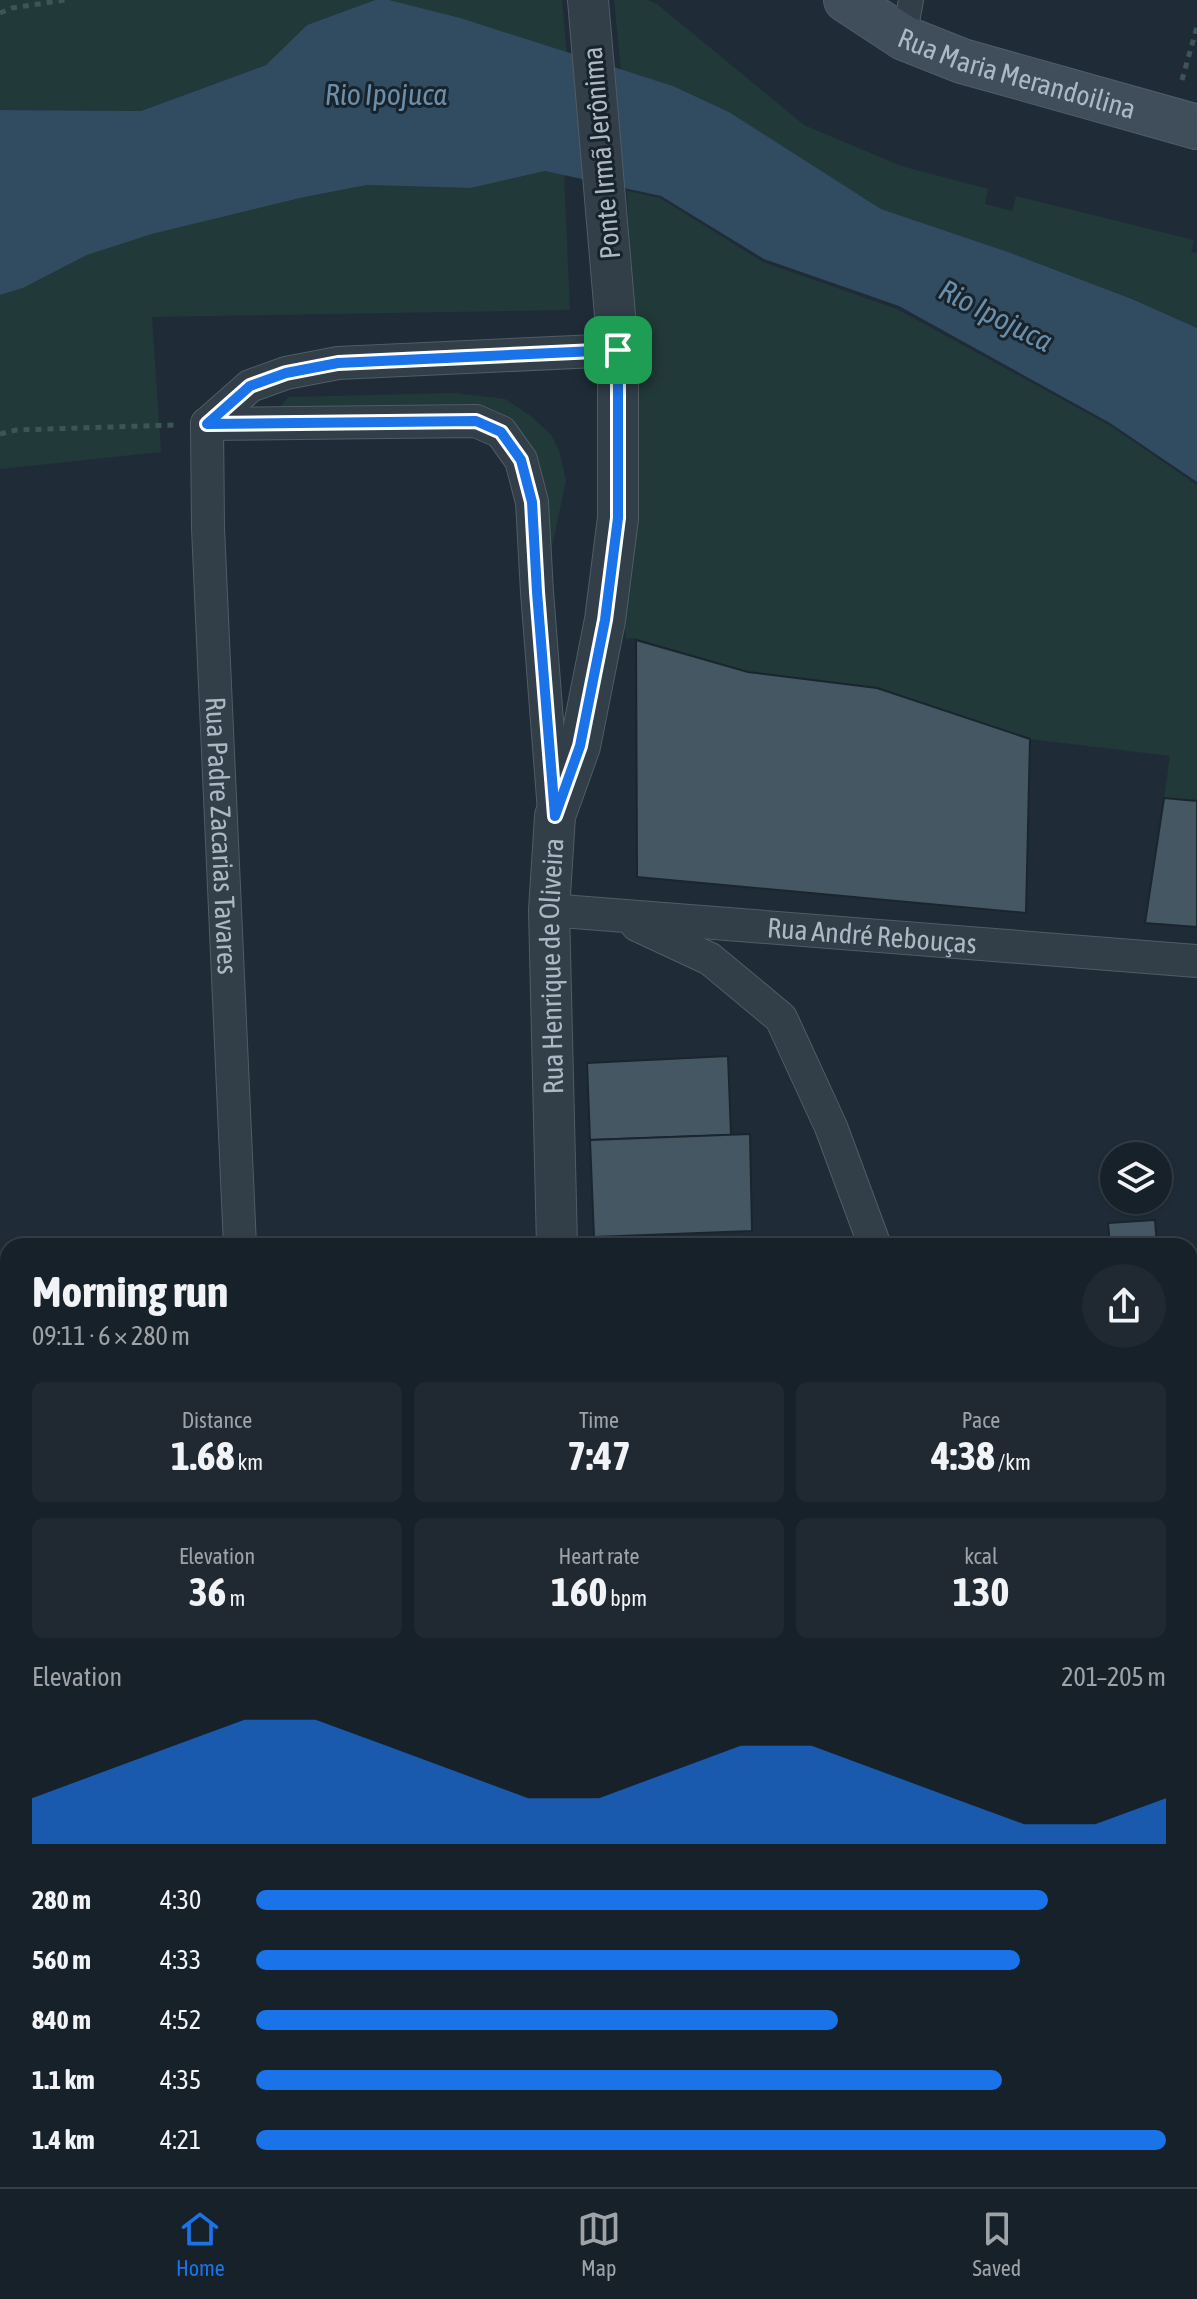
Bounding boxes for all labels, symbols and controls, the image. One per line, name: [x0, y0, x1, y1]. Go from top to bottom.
street label: Rua Maria Merandoilina: [894, 21, 1139, 125]
street label: Ponte Irmã Jerônima: [576, 45, 626, 261]
water label: Rio Ipojuca: [325, 77, 447, 111]
water label: Rio Ipojuca: [934, 272, 1058, 358]
pin: [584, 316, 652, 384]
icon: arrive: [596, 328, 640, 372]
street label: Rua Padre Zacarias Tavares: [200, 696, 244, 975]
street label: Rua Henrique de Oliveira: [533, 837, 570, 1095]
street label: Rua André Rebouças: [766, 911, 978, 960]
map controls: [1100, 1142, 1172, 1214]
button: layers: [1100, 1142, 1172, 1214]
button: share: [1082, 1264, 1166, 1348]
text: Morning run: [32, 1266, 228, 1316]
text: 09:11 · 6 × 280 m: [32, 1321, 190, 1351]
text: Distance: [182, 1407, 252, 1433]
text: Time: [579, 1407, 619, 1433]
text: Pace: [962, 1407, 1000, 1433]
text: 1.68: [171, 1433, 234, 1478]
text: 7:47: [567, 1433, 631, 1478]
text: 4:38: [931, 1433, 995, 1478]
text: km: [234, 1449, 263, 1475]
text: /km: [995, 1449, 1031, 1475]
text: Elevation: [179, 1543, 255, 1569]
text: Heart rate: [558, 1543, 640, 1569]
text: kcal: [964, 1543, 998, 1569]
text: 36: [189, 1569, 226, 1614]
text: 160: [551, 1569, 607, 1614]
text: 130: [953, 1569, 1009, 1614]
text: m: [226, 1585, 245, 1611]
text: bpm: [607, 1585, 647, 1611]
text: Elevation: [32, 1662, 122, 1692]
text: 201–205 m: [1061, 1662, 1166, 1692]
text: 280 m: [32, 1885, 91, 1915]
text: 4:30: [160, 1885, 201, 1915]
text: 560 m: [32, 1945, 91, 1975]
text: 4:33: [160, 1945, 201, 1975]
text: 840 m: [32, 2005, 91, 2035]
text: 4:52: [160, 2005, 201, 2035]
text: 1.1 km: [32, 2065, 95, 2095]
text: 4:35: [160, 2065, 201, 2095]
text: 1.4 km: [32, 2125, 95, 2155]
text: 4:21: [160, 2125, 201, 2155]
tab: Home: [176, 2207, 225, 2281]
tab: Map: [577, 2207, 621, 2281]
tab: Saved: [972, 2207, 1021, 2281]

